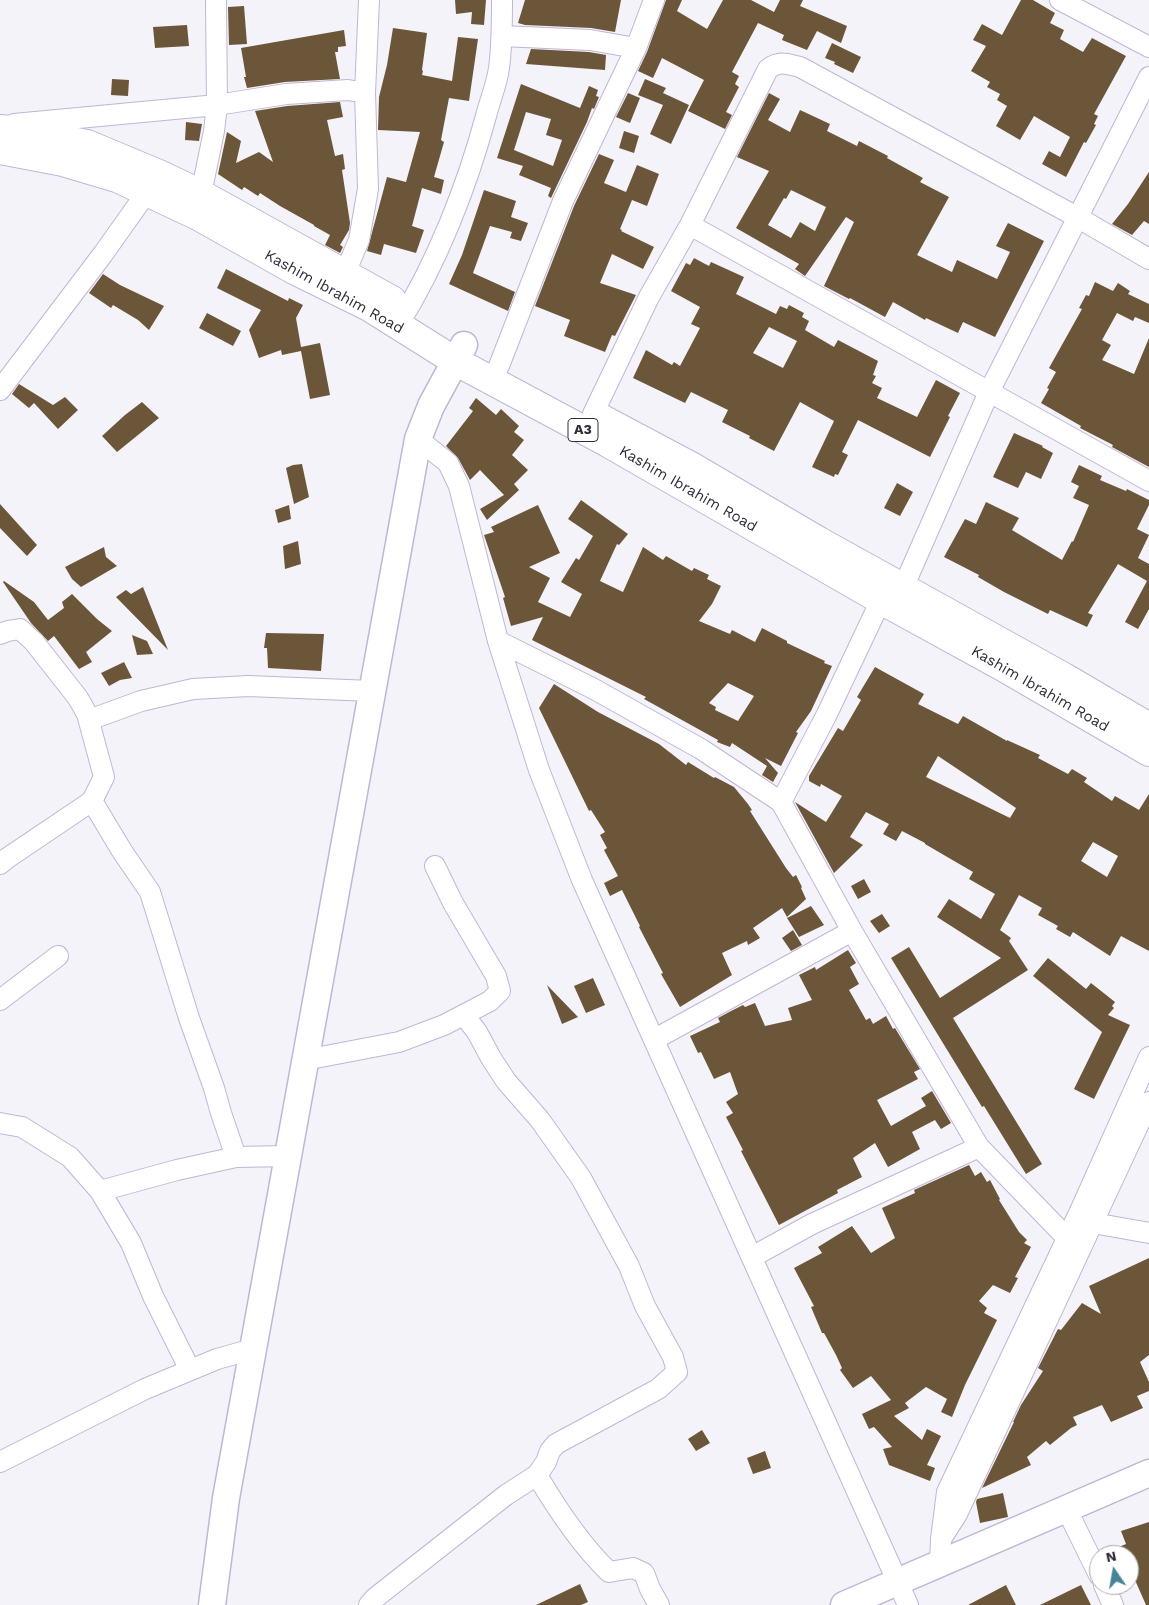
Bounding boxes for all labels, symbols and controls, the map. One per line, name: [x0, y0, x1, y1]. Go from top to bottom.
street label: Kashim Ibrahim Road: [261, 246, 407, 338]
road number: A3: [568, 418, 598, 442]
street label: Kashim Ibrahim Road: [616, 442, 760, 536]
street label: Kashim Ibrahim Road: [968, 642, 1112, 736]
north arrow: [1089, 1545, 1139, 1595]
text: N: [1104, 1547, 1118, 1565]

